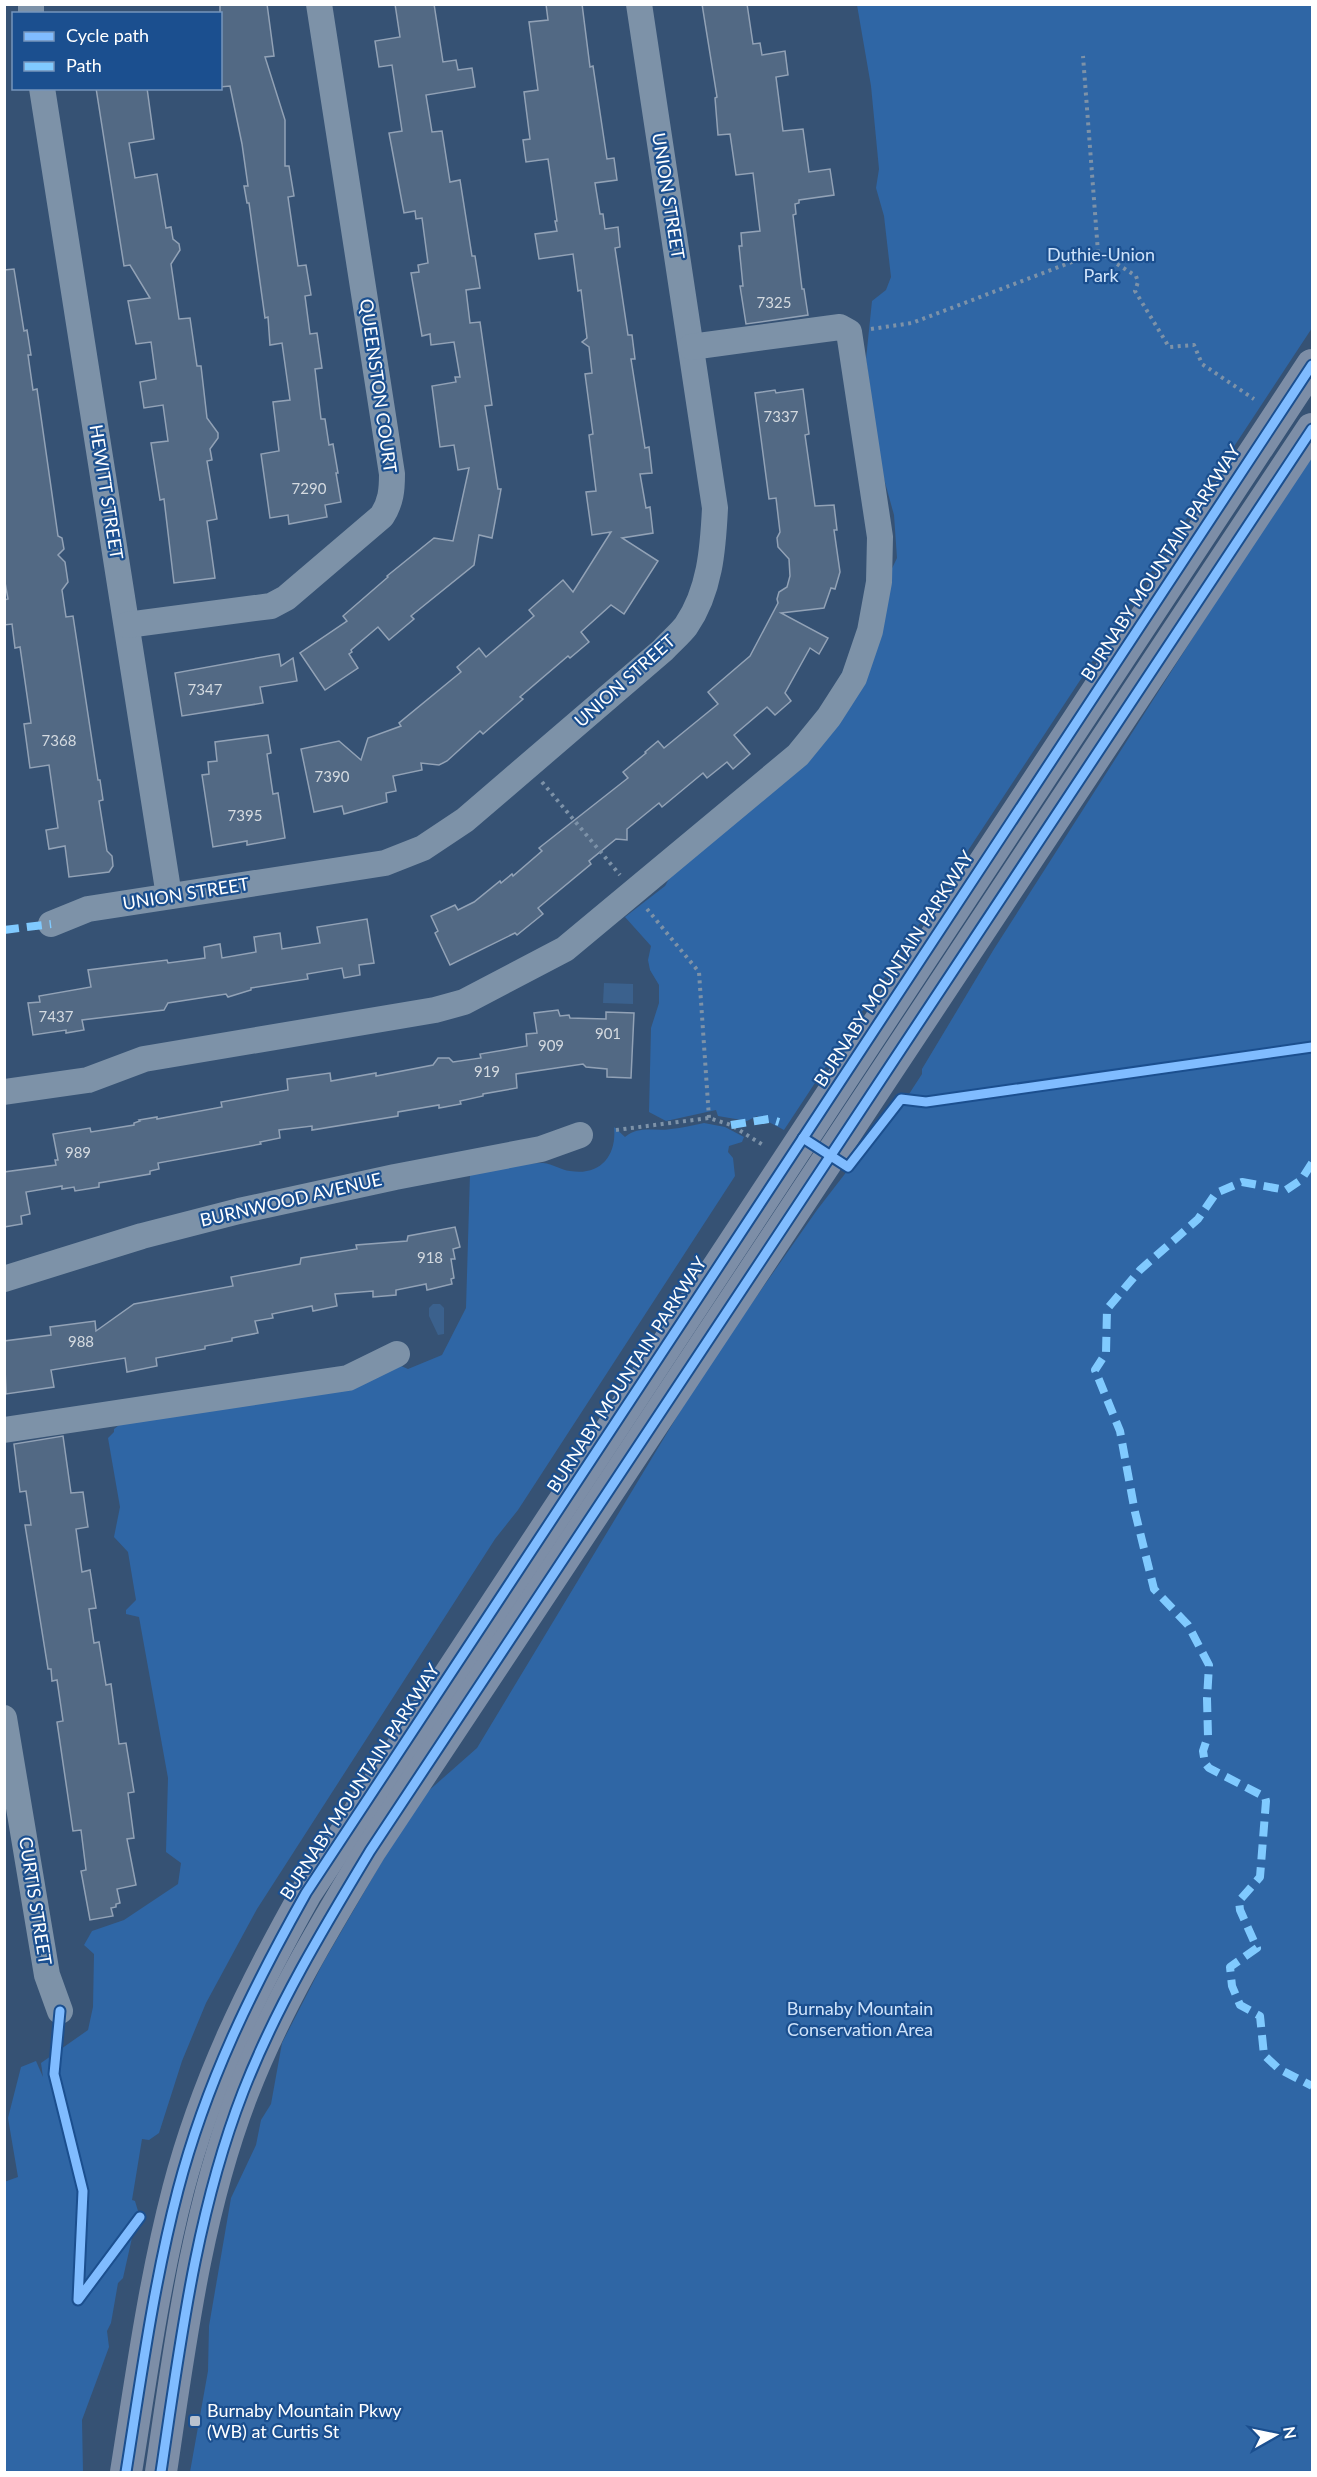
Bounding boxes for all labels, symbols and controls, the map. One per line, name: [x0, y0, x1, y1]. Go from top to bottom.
legend: [12, 12, 222, 90]
text: Cycle path: [66, 24, 149, 46]
text: Path: [66, 54, 102, 76]
street label: UNION STREET: [648, 131, 690, 261]
park label: Duthie-Union Park: [1047, 243, 1155, 286]
house number: 7325: [757, 293, 791, 311]
street label: QUEENSTON COURT: [356, 297, 402, 475]
house number: 7337: [764, 407, 799, 425]
street label: HEWITT STREET: [85, 423, 129, 561]
street label: BURNABY MOUNTAIN PARKWAY: [1076, 440, 1245, 685]
house number: 7290: [292, 479, 327, 497]
street label: UNION STREET: [569, 629, 679, 731]
house number: 7347: [188, 680, 223, 698]
house number: 7368: [42, 731, 76, 749]
house number: 7390: [315, 767, 350, 785]
house number: 7395: [228, 806, 262, 824]
street label: BURNABY MOUNTAIN PARKWAY: [809, 846, 978, 1091]
street label: UNION STREET: [121, 872, 251, 914]
house number: 7437: [39, 1007, 74, 1025]
house number: 901: [595, 1024, 621, 1042]
house number: 909: [538, 1036, 564, 1054]
house number: 919: [474, 1062, 500, 1080]
house number: 989: [65, 1143, 91, 1161]
street label: BURNWOOD AVENUE: [198, 1167, 384, 1231]
house number: 918: [417, 1248, 443, 1266]
street label: BURNABY MOUNTAIN PARKWAY: [542, 1252, 711, 1497]
house number: 988: [68, 1332, 94, 1350]
street label: BURNABY MOUNTAIN PARKWAY: [275, 1659, 444, 1904]
street label: CURTIS STREET: [15, 1835, 57, 1967]
park label: Burnaby Mountain Conservation Area: [787, 1997, 933, 2040]
place label: Burnaby Mountain Pkwy (WB) at Curtis St: [207, 2399, 402, 2442]
north arrow: [1245, 2405, 1305, 2465]
marker: Burnaby Mountain Pkwy (WB) at Curtis St: [188, 2414, 202, 2428]
text: N: [1280, 2425, 1301, 2440]

